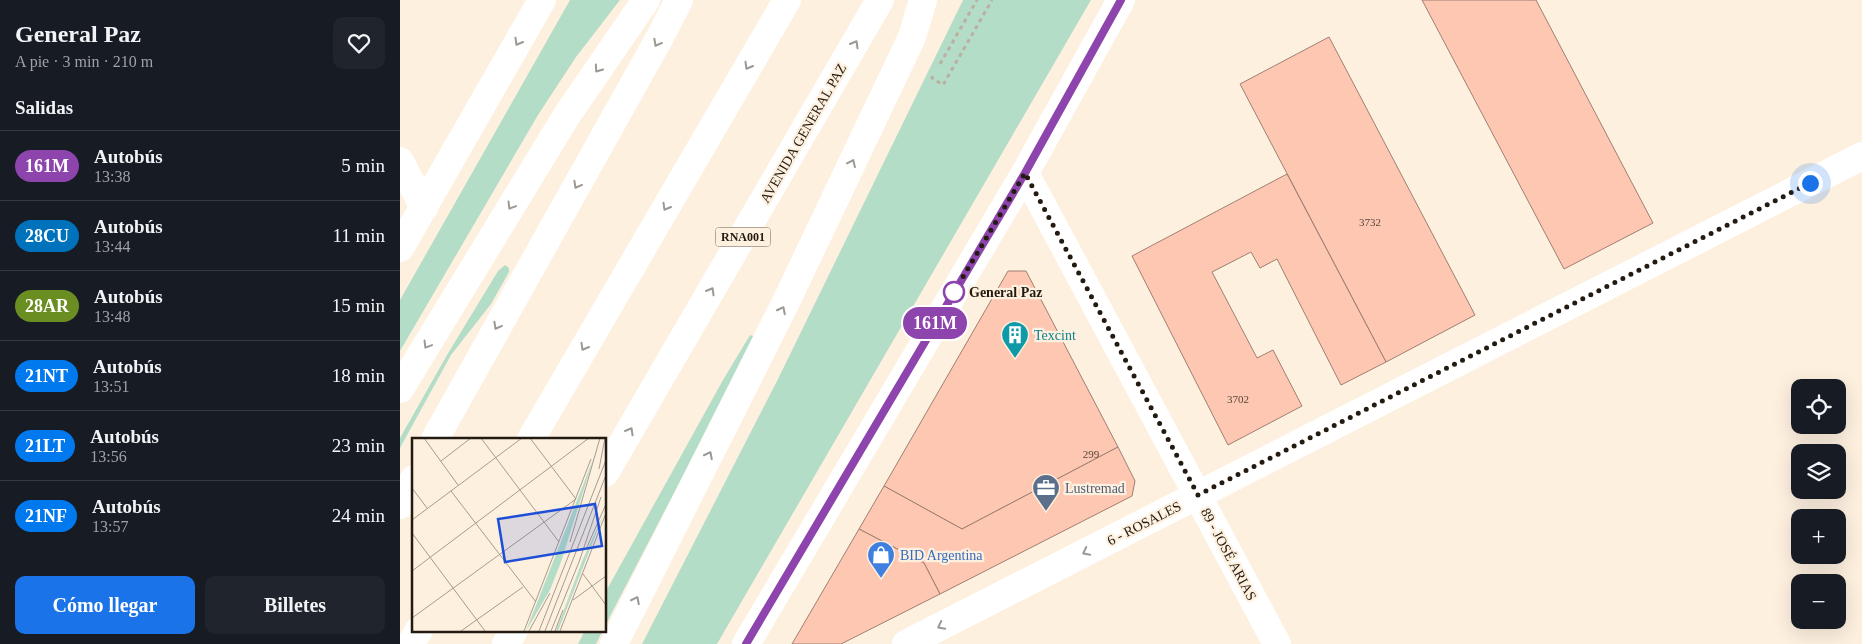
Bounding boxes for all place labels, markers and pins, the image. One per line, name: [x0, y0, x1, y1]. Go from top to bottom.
marker: General Paz: [943, 281, 965, 303]
place label: General Paz: [969, 285, 1042, 300]
building icon: Texcint: [1000, 320, 1030, 359]
place label: Texcint: [1034, 328, 1076, 343]
office icon: Lustremad: [1031, 473, 1061, 512]
place label: Lustremad: [1065, 481, 1125, 496]
shop icon: BID Argentina: [866, 540, 896, 579]
place label: BID Argentina: [900, 548, 983, 563]

